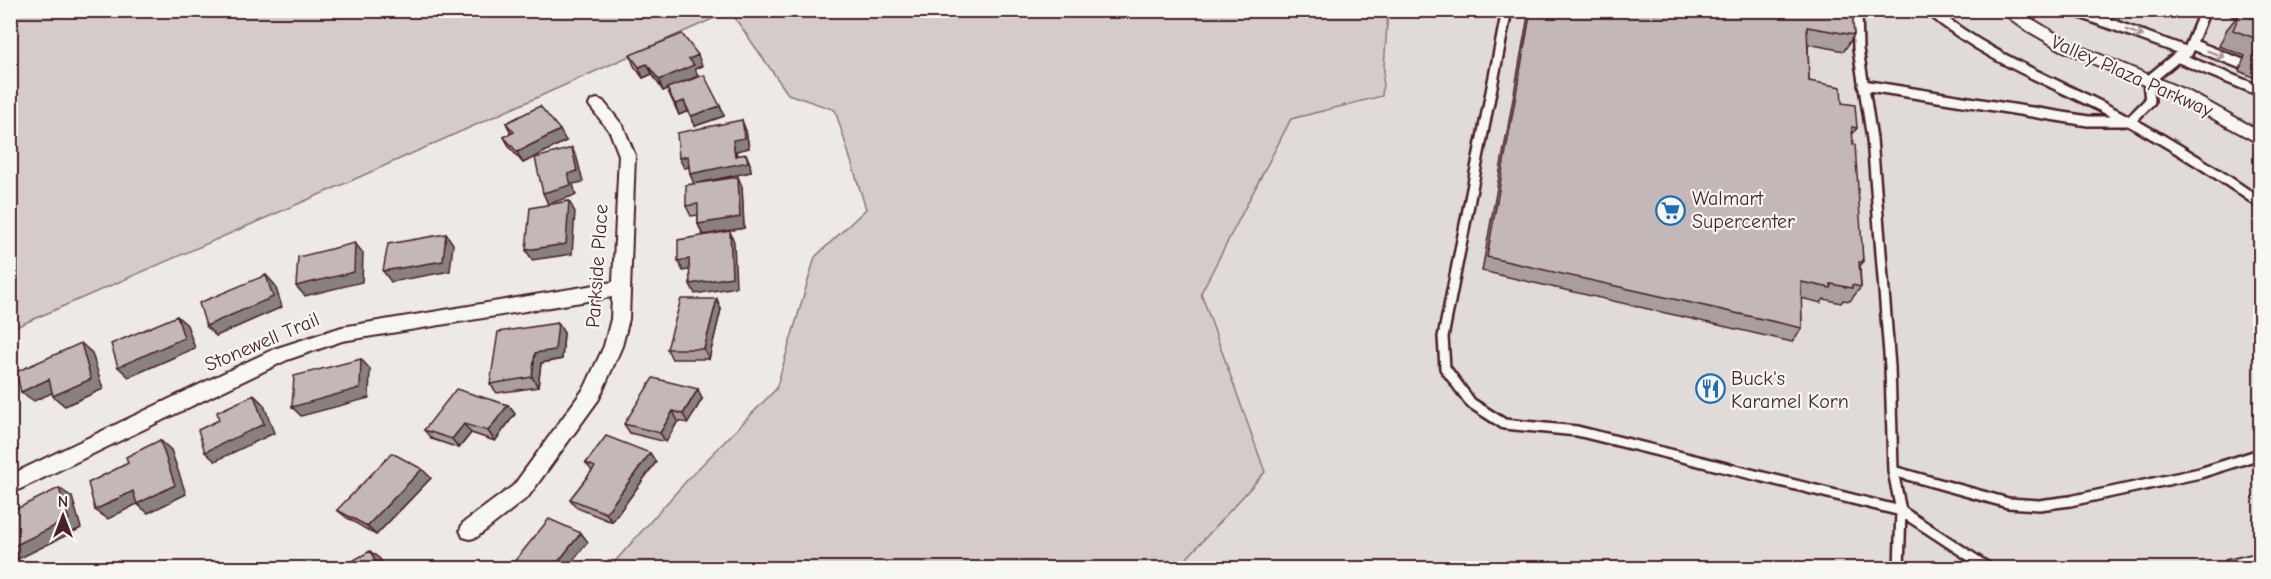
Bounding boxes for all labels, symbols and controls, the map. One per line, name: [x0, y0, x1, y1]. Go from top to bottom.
one-way arrow: [2125, 28, 2143, 39]
street label: Valley Plaza Parkway: [2048, 30, 2216, 122]
one-way arrow: [2207, 49, 2225, 60]
place label: Walmart Supercenter: [1692, 187, 1795, 233]
supermarket icon: Walmart Supercenter: [1655, 194, 1687, 226]
street label: Parkside Place: [581, 203, 613, 329]
street label: Stonewell Trail: [201, 308, 323, 376]
place label: Buck's Karamel Korn: [1731, 367, 1849, 413]
restaurant icon: Buck's Karamel Korn: [1694, 373, 1726, 405]
north arrow: [33, 486, 93, 546]
text: N: [58, 493, 68, 511]

